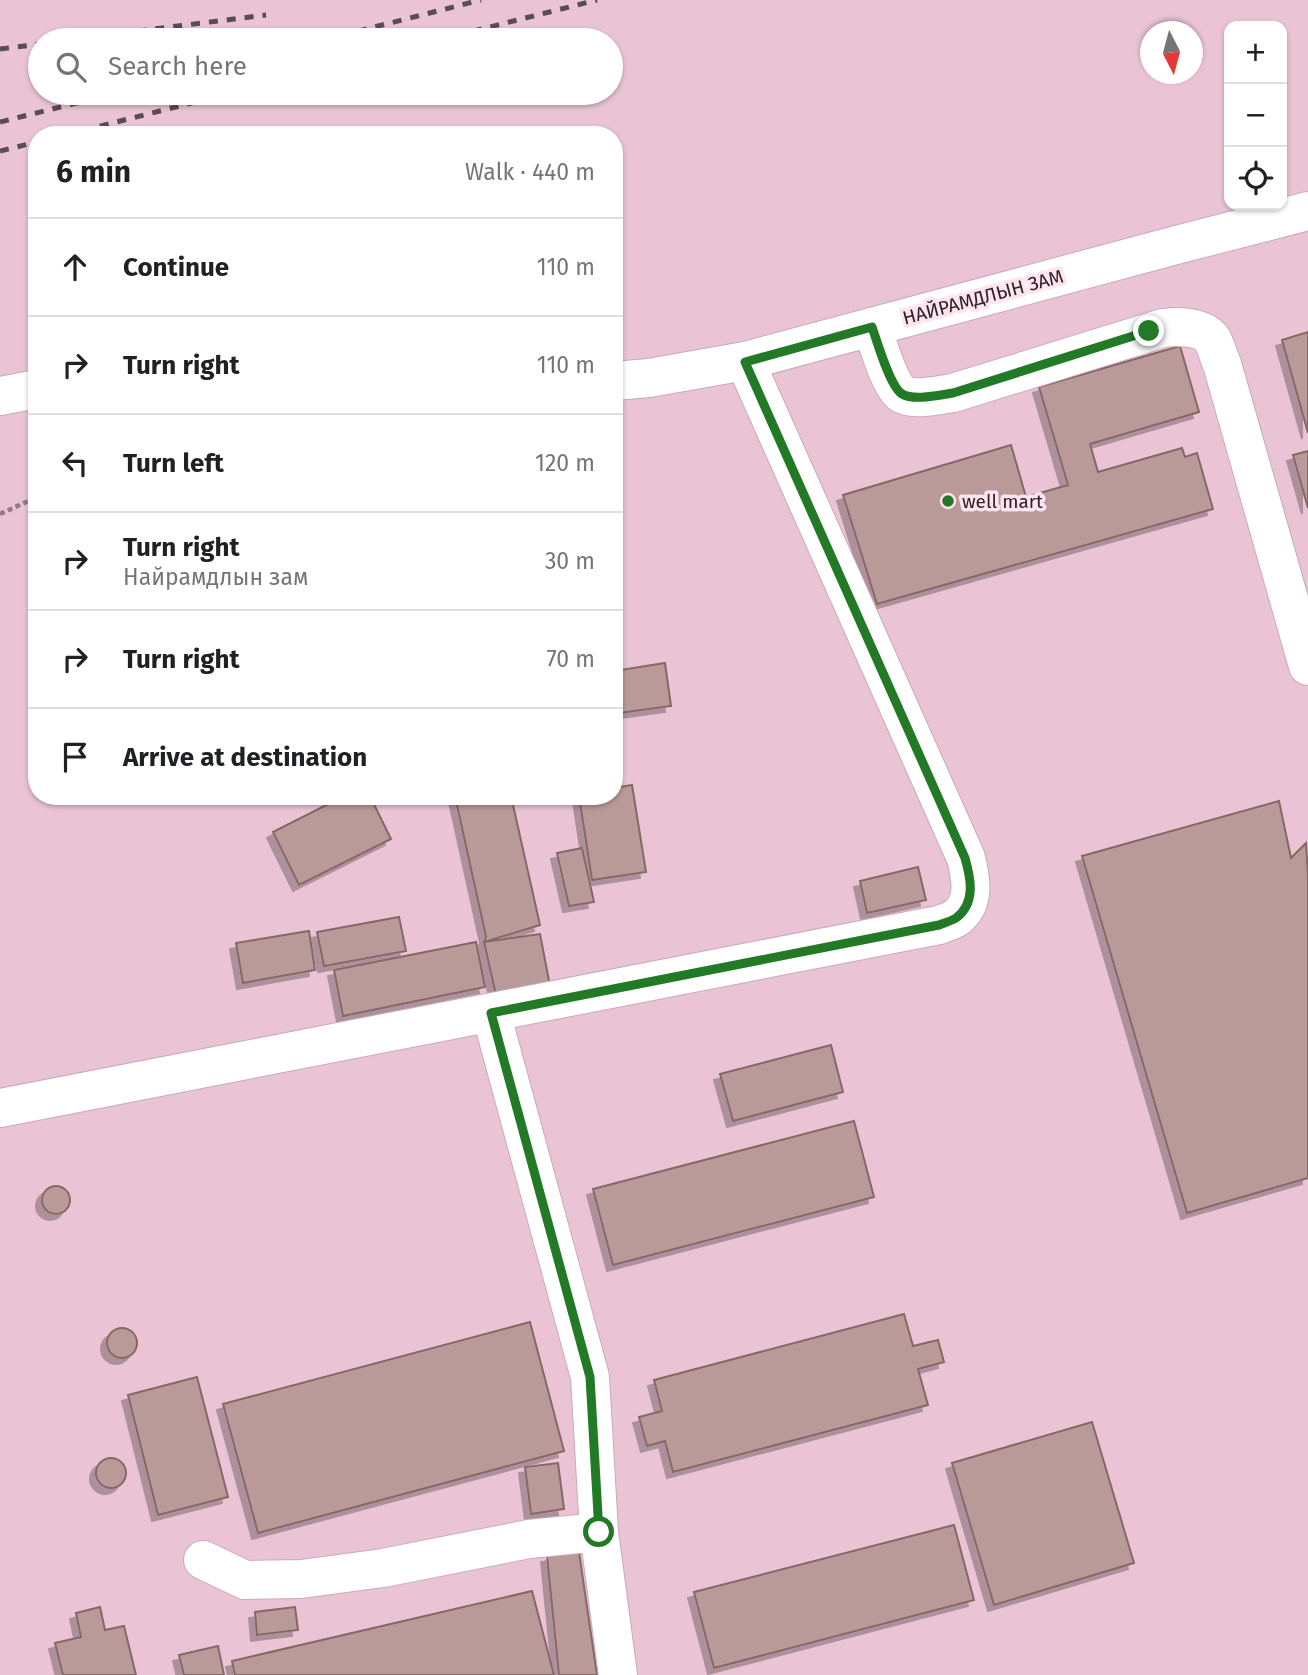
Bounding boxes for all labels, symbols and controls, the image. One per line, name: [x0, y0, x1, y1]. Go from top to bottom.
north arrow: [1140, 21, 1203, 84]
map controls: [1224, 21, 1287, 210]
button: +: [1224, 21, 1287, 84]
search box: [28, 28, 623, 105]
icon: search: [52, 48, 90, 86]
text: Search here: [108, 51, 247, 82]
button: −: [1224, 84, 1287, 147]
button: locate: [1224, 147, 1287, 210]
text: 6 min: [56, 154, 131, 190]
text: Walk · 440 m: [465, 158, 595, 186]
icon: ahead: [56, 248, 94, 286]
text: Continue: [123, 252, 229, 283]
text: 110 m: [537, 253, 595, 281]
street label: НАЙРАМДЛЫН ЗАМ: [900, 264, 1066, 330]
route end: [1133, 315, 1164, 346]
icon: right: [56, 346, 94, 384]
text: Turn right: [123, 350, 240, 381]
text: 110 m: [537, 351, 595, 379]
icon: left: [56, 444, 94, 482]
text: Turn left: [123, 448, 224, 479]
text: 120 m: [535, 449, 595, 477]
place label: well mart: [962, 490, 1043, 513]
marker: well mart: [940, 493, 956, 509]
text: Turn right: [123, 532, 240, 563]
icon: right: [56, 542, 94, 580]
text: 30 m: [545, 547, 595, 575]
text: Найрамдлын зам: [123, 563, 308, 591]
icon: right: [56, 640, 94, 678]
text: Turn right: [123, 644, 240, 675]
text: 70 m: [546, 645, 595, 673]
icon: arrive: [56, 738, 94, 776]
text: Arrive at destination: [123, 742, 367, 773]
route start: [583, 1516, 614, 1547]

